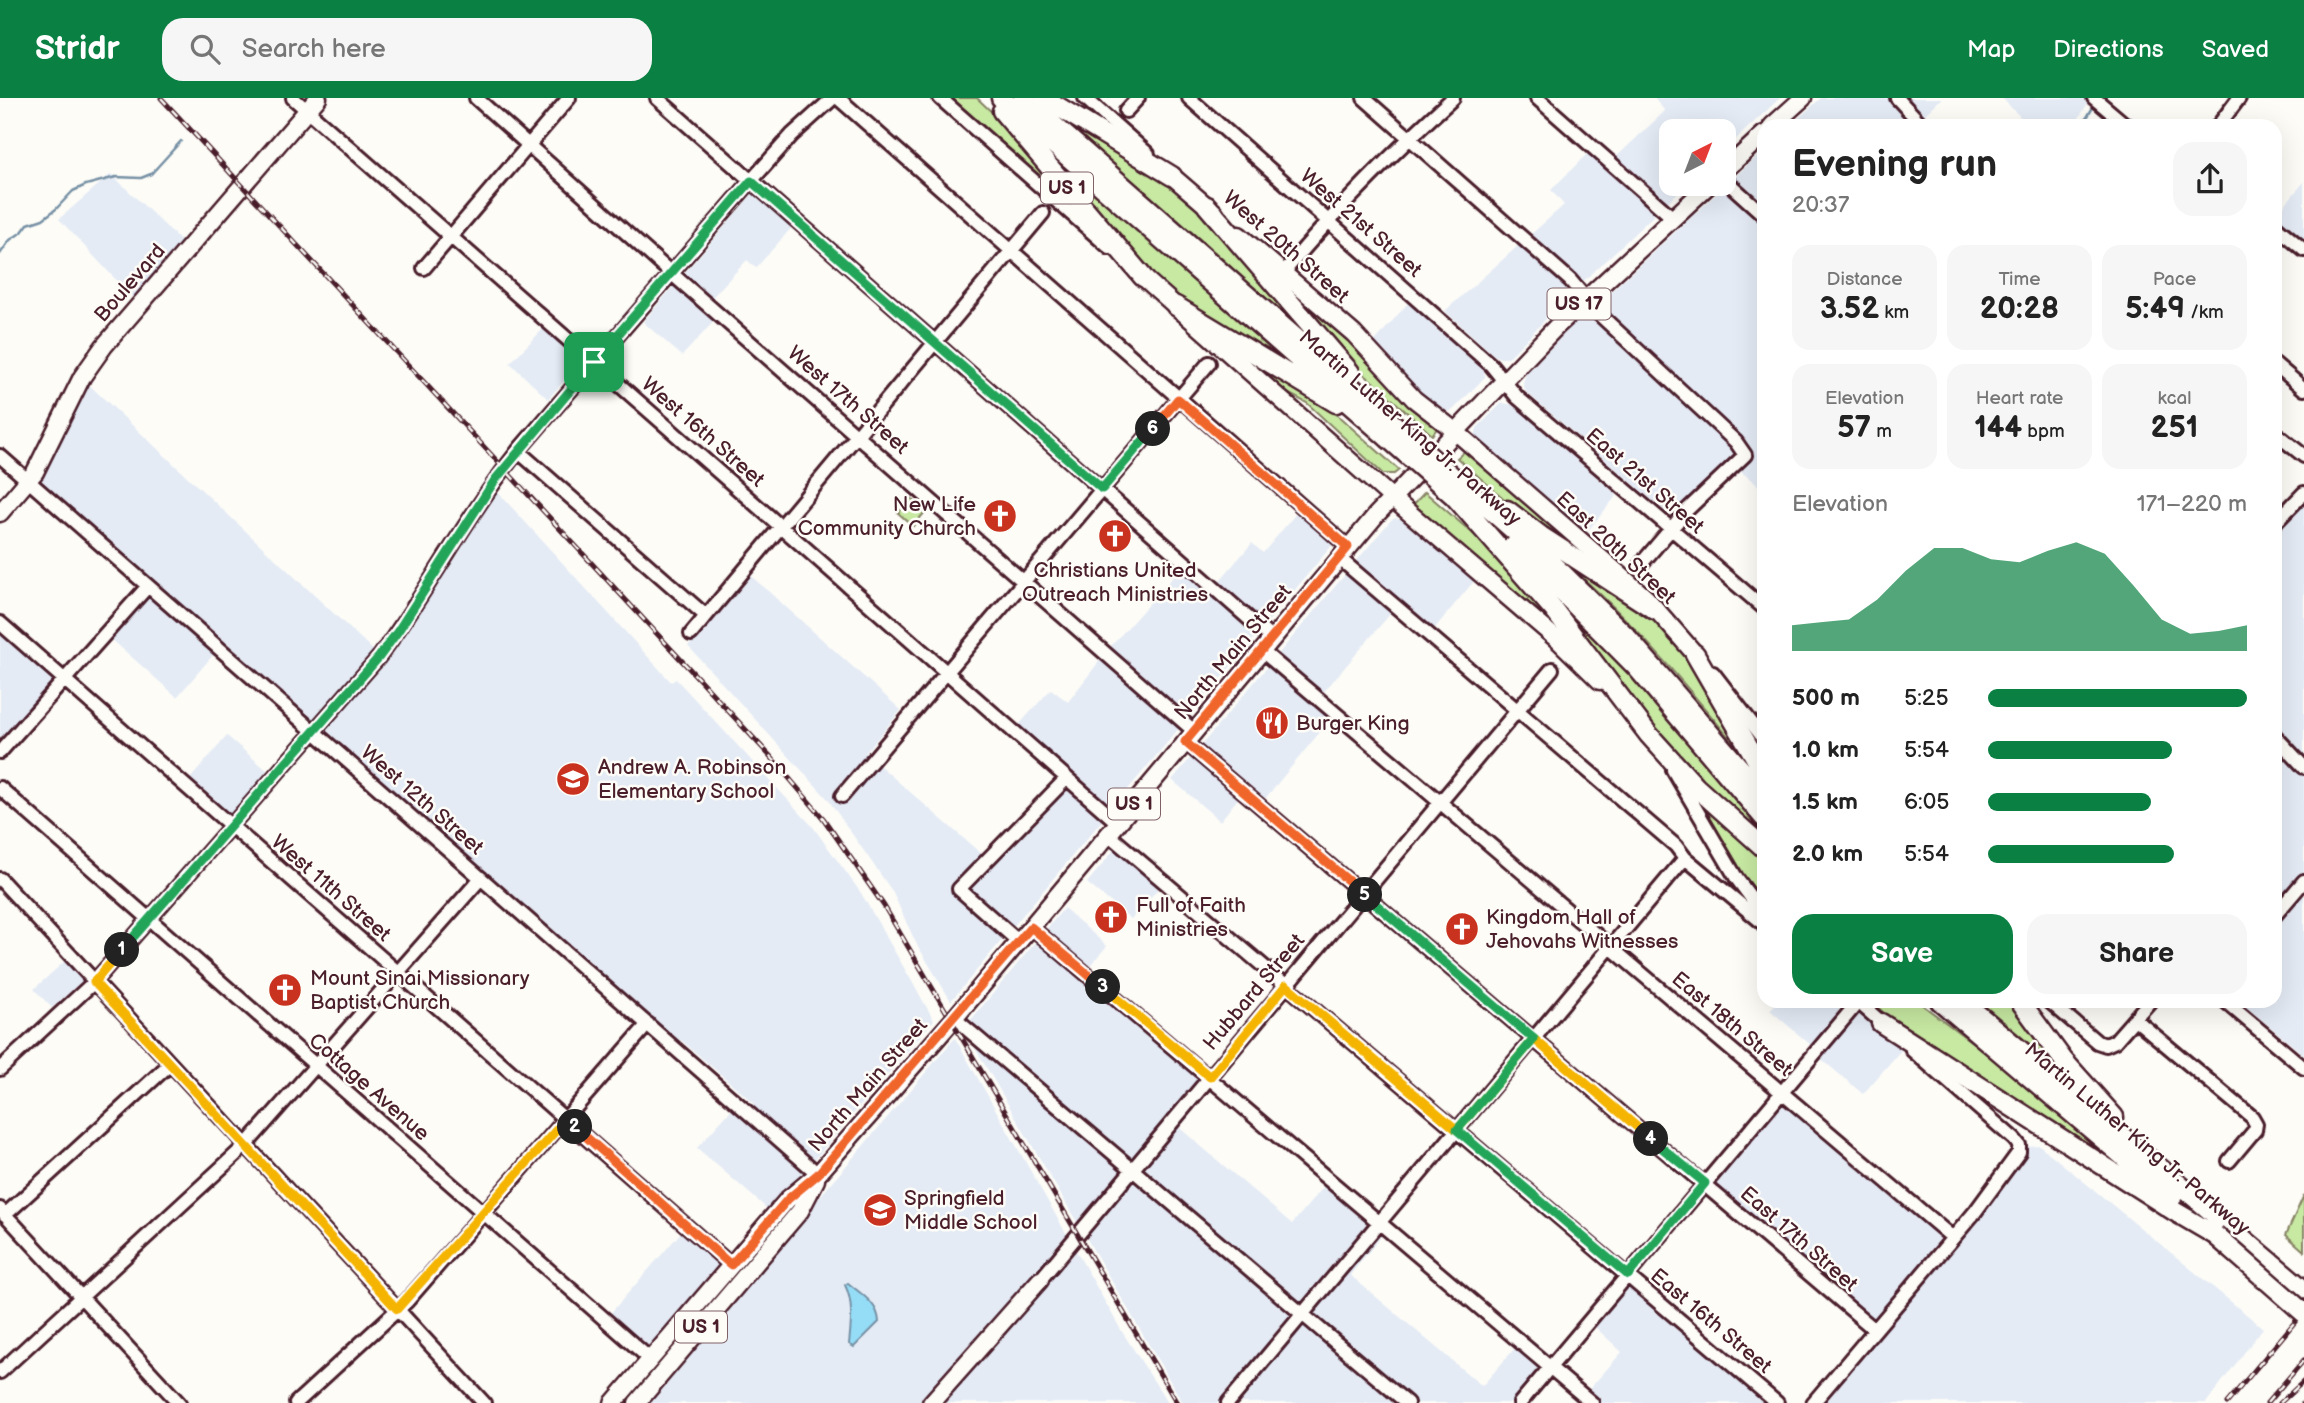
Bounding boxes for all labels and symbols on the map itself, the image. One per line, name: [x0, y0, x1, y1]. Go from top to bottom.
north arrow: [1659, 119, 1736, 196]
street label: West 21st Street: [1295, 163, 1427, 283]
road number: US 1: [1041, 172, 1093, 204]
street label: West 20th Street: [1218, 186, 1354, 309]
street label: Boulevard: [89, 239, 171, 327]
road number: US 17: [1548, 288, 1610, 320]
street label: Martin Luther King Jr. Parkway: [1294, 325, 1527, 532]
pin: [564, 332, 624, 392]
street label: West 17th Street: [782, 341, 914, 460]
street label: West 16th Street: [636, 372, 770, 493]
pin: 6: [1136, 412, 1170, 446]
street label: East 21st Street: [1581, 423, 1710, 539]
street label: East 20th Street: [1551, 486, 1681, 610]
place label: New Life Community Church: [798, 492, 976, 541]
church icon: New Life Community Church: [981, 497, 1019, 535]
church icon: Christians United Outreach Ministries: [1096, 517, 1134, 555]
place label: Christians United Outreach Ministries: [1022, 558, 1208, 607]
street label: North Main Street: [1169, 579, 1297, 725]
restaurant icon: Burger King: [1253, 704, 1291, 742]
place label: Burger King: [1296, 711, 1410, 736]
street label: West 12th Street: [356, 740, 489, 860]
place label: Andrew A. Robinson Elementary School: [598, 755, 786, 804]
school or university icon: Andrew A. Robinson Elementary School: [554, 760, 592, 798]
road number: US 1: [1108, 789, 1160, 820]
street label: West 11th Street: [266, 829, 396, 947]
pin: 5: [1348, 878, 1382, 912]
place label: Full of Faith Ministries: [1136, 893, 1246, 942]
church icon: Full of Faith Ministries: [1092, 898, 1130, 936]
place label: Kingdom Hall of Jehovahs Witnesses: [1486, 905, 1678, 954]
church icon: Kingdom Hall of Jehovahs Witnesses: [1443, 910, 1481, 948]
street label: Hubbard Street: [1198, 928, 1310, 1055]
pin: 1: [104, 932, 140, 968]
place label: Mount Sinai Missionary Baptist Church: [310, 966, 530, 1015]
street label: East 18th Street: [1667, 966, 1798, 1082]
pin: 3: [1086, 970, 1120, 1004]
church icon: Mount Sinai Missionary Baptist Church: [266, 971, 304, 1009]
street label: North Main Street: [803, 1013, 933, 1157]
street label: Cottage Avenue: [304, 1028, 434, 1146]
street label: Martin Luther King Jr. Parkway: [2019, 1037, 2255, 1241]
pin: 2: [558, 1110, 592, 1144]
pin: 4: [1634, 1122, 1668, 1156]
street label: East 17th Street: [1735, 1181, 1863, 1297]
place label: Springfield Middle School: [904, 1186, 1037, 1235]
school or university icon: Springfield Middle School: [861, 1191, 899, 1229]
street label: East 16th Street: [1645, 1263, 1777, 1379]
road number: US 1: [675, 1312, 727, 1343]

